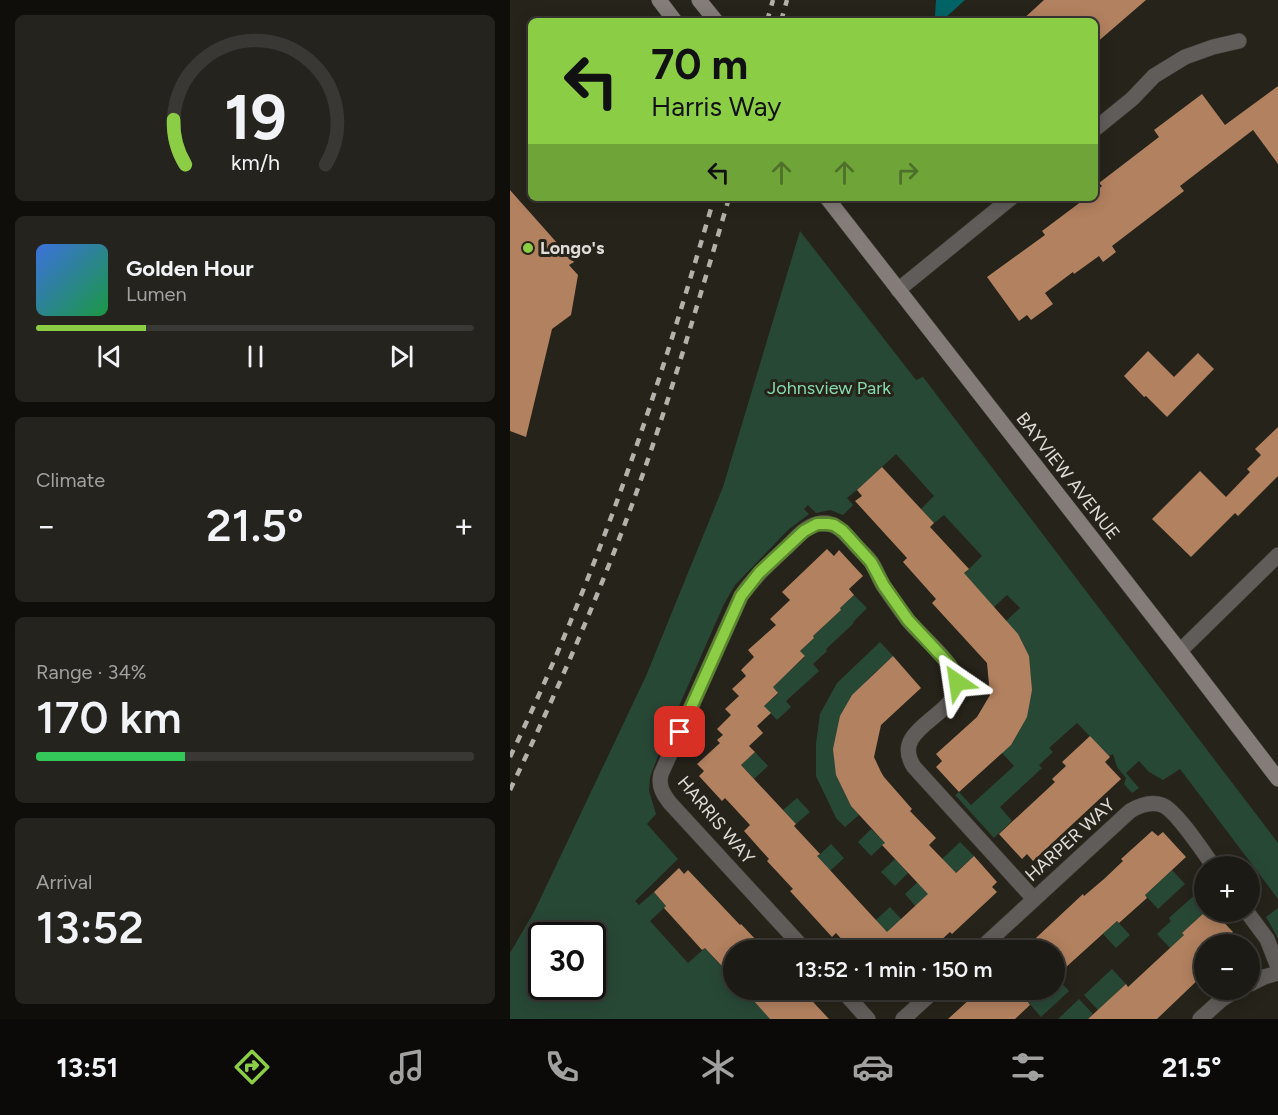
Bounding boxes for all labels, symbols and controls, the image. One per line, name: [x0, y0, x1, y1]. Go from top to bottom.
text: 70 m: [651, 39, 748, 90]
icon: left: [552, 42, 630, 120]
text: 19: [224, 80, 286, 155]
text: Harris Way: [651, 90, 781, 123]
text: km/h: [231, 150, 279, 175]
icon: left: [702, 156, 735, 189]
icon: ahead: [765, 156, 798, 189]
icon: ahead: [828, 156, 861, 189]
icon: right: [891, 156, 924, 189]
place label: Longo's: [540, 237, 605, 259]
marker: Longo's: [521, 241, 535, 255]
text: Golden Hour: [126, 255, 254, 282]
text: Lumen: [126, 282, 187, 306]
icon: previous: [93, 340, 126, 373]
icon: pause: [239, 340, 272, 373]
icon: next: [385, 340, 418, 373]
park label: Johnsview Park: [767, 377, 891, 399]
street label: BAYVIEW AVENUE: [1011, 408, 1125, 544]
text: Climate: [36, 468, 105, 492]
text: 21.5°: [206, 498, 304, 552]
text: −: [36, 506, 57, 545]
text: +: [453, 506, 474, 545]
position arrow: [925, 650, 989, 714]
text: Range · 34%: [36, 660, 147, 684]
text: 170 km: [36, 690, 182, 744]
pin: [654, 706, 705, 757]
icon: arrive: [663, 715, 696, 748]
street label: HARRIS WAY: [673, 771, 759, 869]
street label: HARPER WAY: [1021, 794, 1120, 886]
map controls: [1194, 856, 1260, 1000]
button: +: [1194, 856, 1260, 922]
text: Arrival: [36, 870, 92, 894]
text: 13:52: [36, 900, 144, 954]
speed limit sign: 30: [528, 922, 606, 1000]
button: −: [1194, 934, 1260, 1000]
text: 13:52 · 1 min · 150 m: [795, 956, 993, 983]
icon: directions: [231, 1046, 273, 1088]
icon: music: [386, 1046, 428, 1088]
icon: phone: [541, 1046, 583, 1088]
icon: climate: [697, 1046, 739, 1088]
icon: car: [852, 1046, 894, 1088]
icon: filters: [1007, 1046, 1049, 1088]
text: 13:51: [57, 1051, 118, 1084]
text: 21.5°: [1162, 1051, 1221, 1084]

